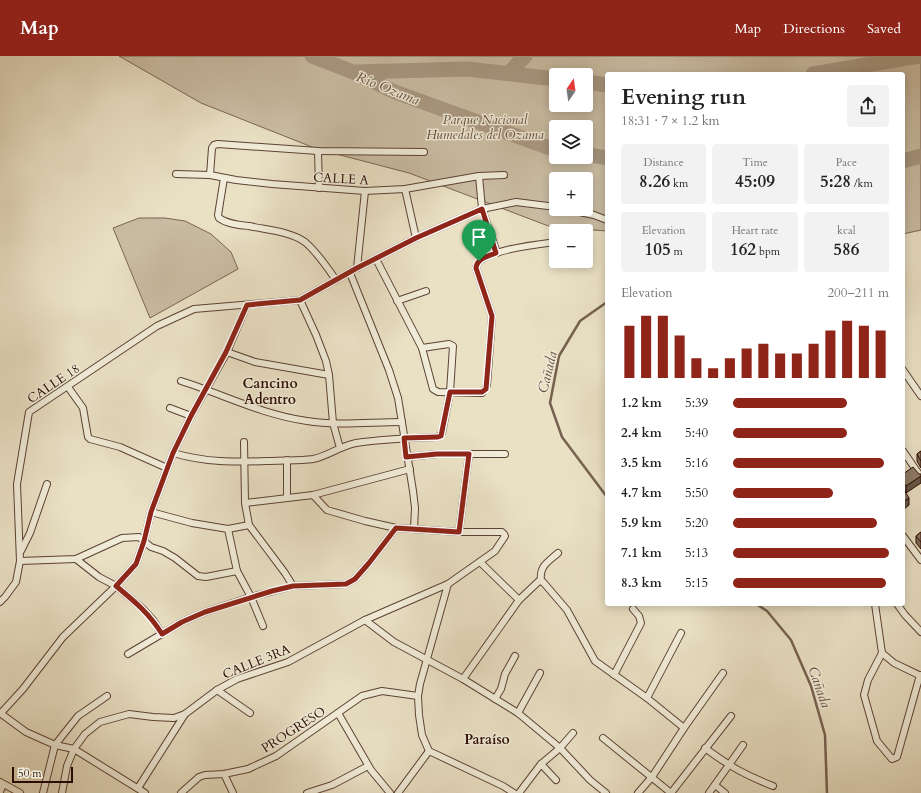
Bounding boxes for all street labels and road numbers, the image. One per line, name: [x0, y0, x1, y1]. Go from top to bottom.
street label: CALLE A: [313, 169, 370, 189]
street label: CALLE 18: [24, 360, 83, 408]
street label: CALLE 3RA: [220, 640, 294, 684]
street label: PROGRESO: [258, 702, 329, 757]

